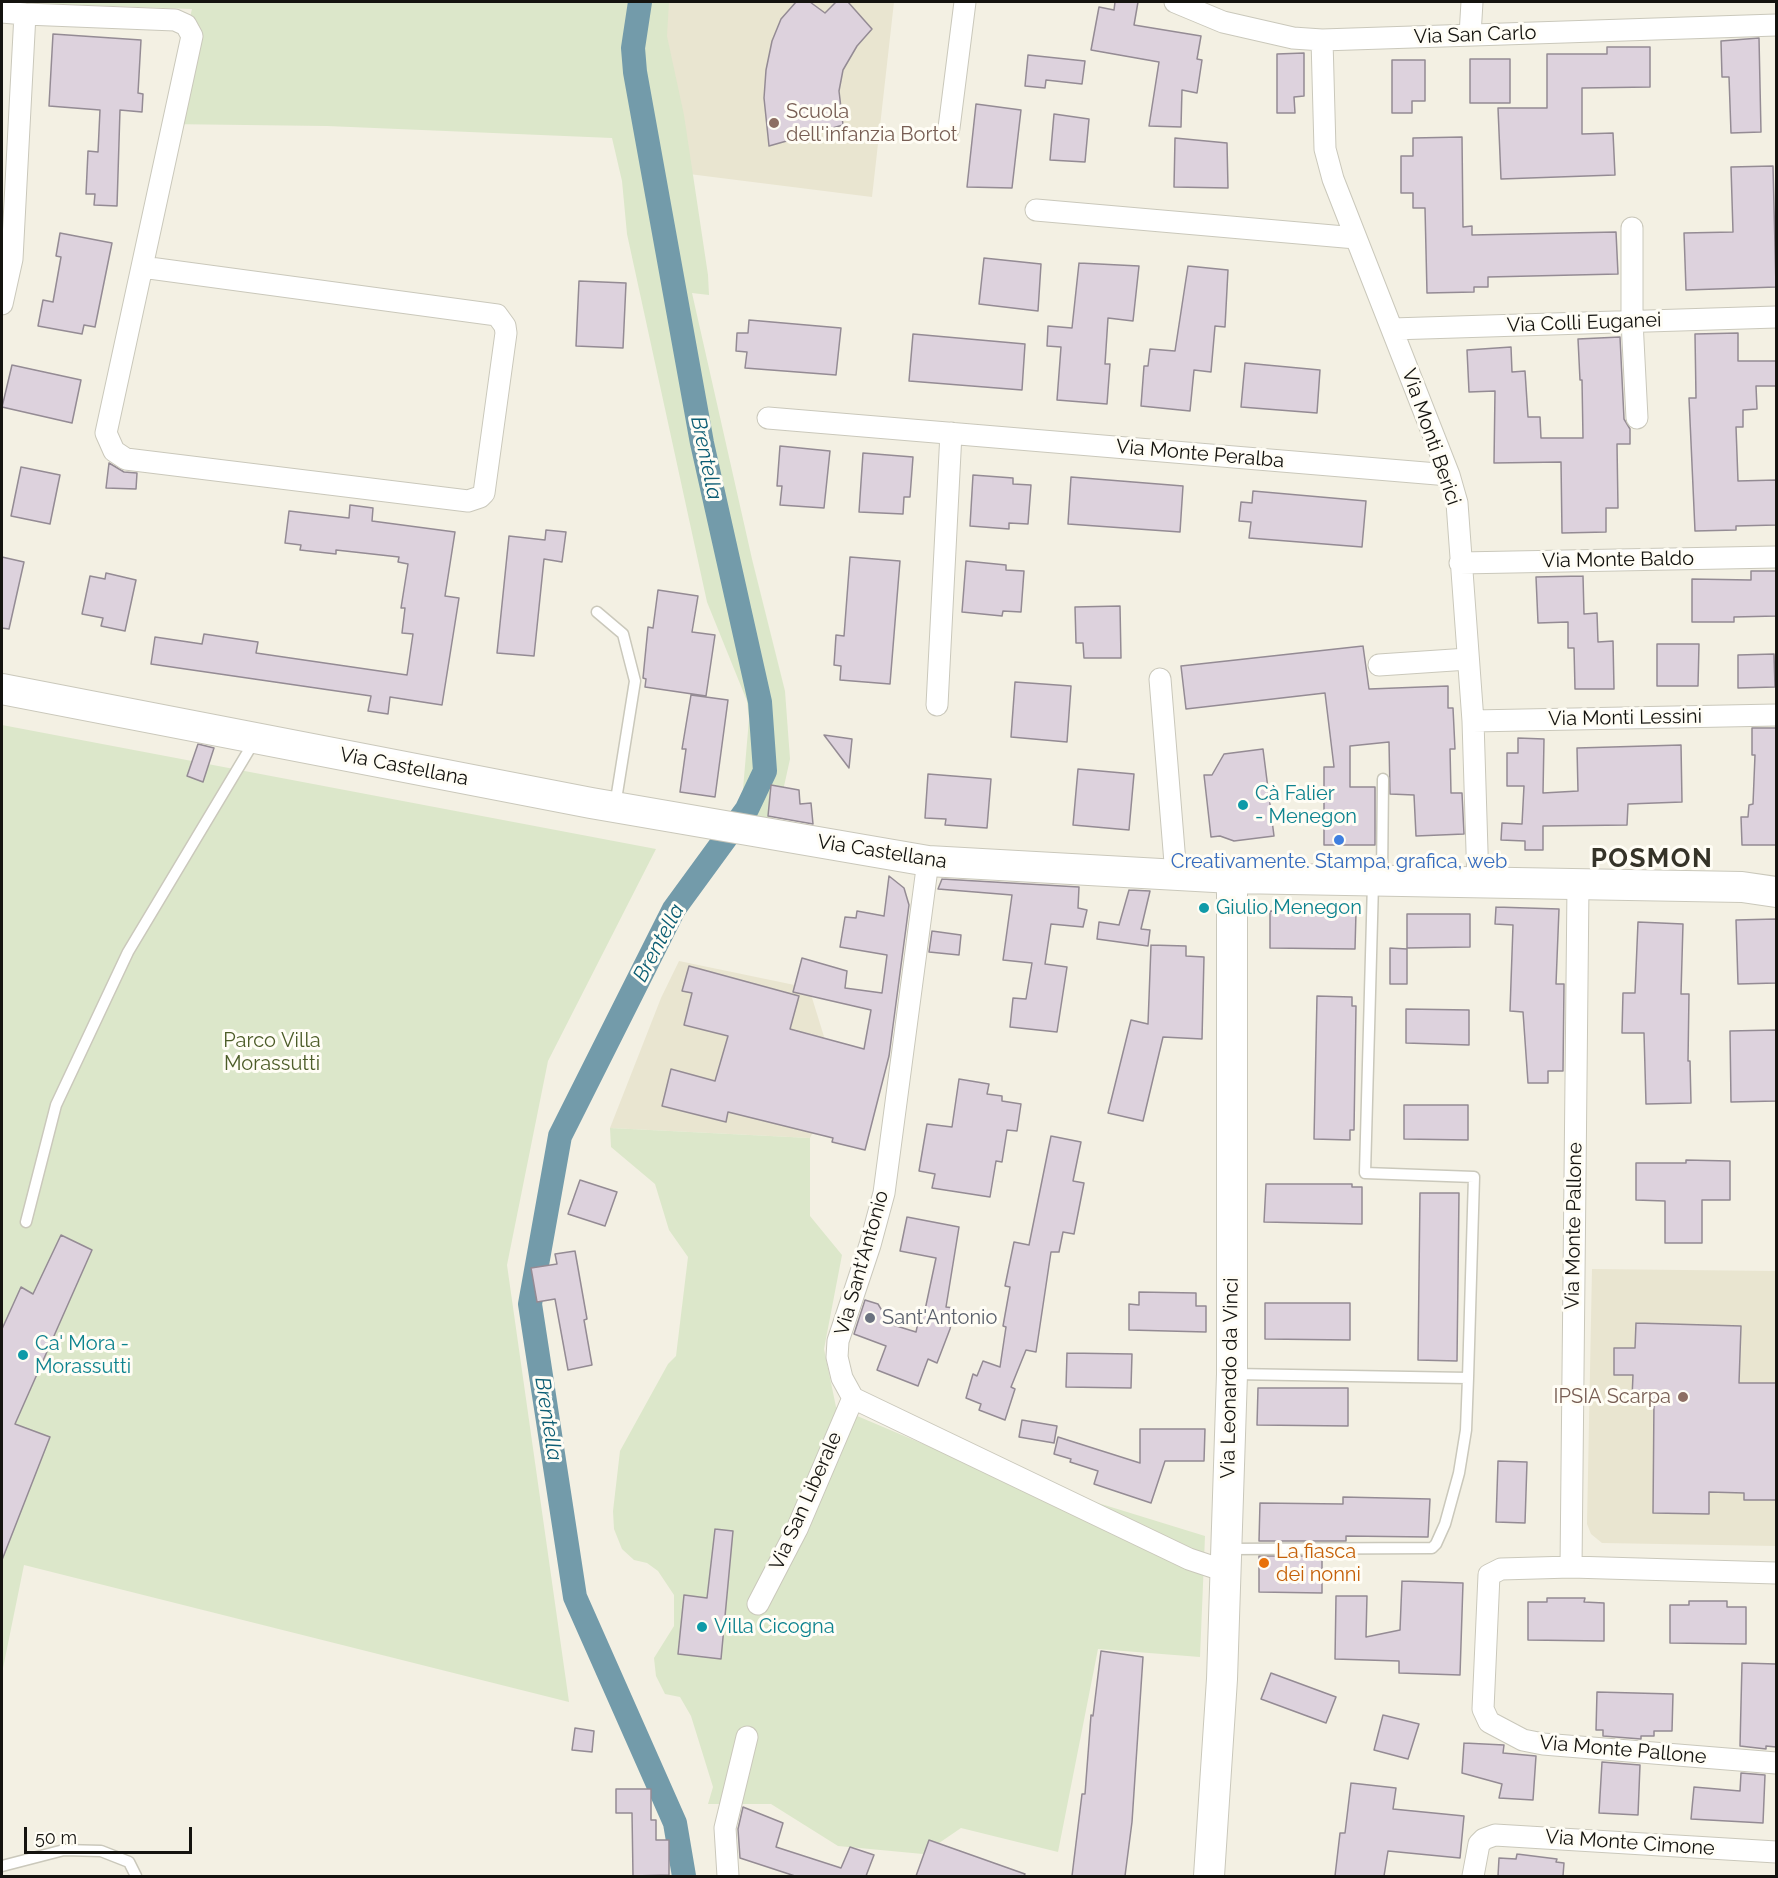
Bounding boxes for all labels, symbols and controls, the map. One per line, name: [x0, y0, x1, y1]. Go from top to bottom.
street label: Via San Carlo: [1413, 21, 1537, 49]
place label: Scuola dell'infanzia Bortot: [786, 100, 957, 147]
marker: Scuola dell'infanzia Bortot: [767, 116, 781, 130]
street label: Via Colli Euganei: [1506, 308, 1662, 338]
street label: Via Monti Berici: [1396, 366, 1466, 508]
water label: Brentella: [685, 414, 727, 502]
street label: Via Monte Peralba: [1115, 435, 1285, 473]
street label: Via Monte Baldo: [1542, 547, 1694, 573]
street label: Via Monti Lessini: [1548, 705, 1702, 731]
street label: Via Castellana: [337, 743, 471, 791]
place label: Cà Falier - Menegon: [1255, 782, 1357, 829]
marker: Cà Falier - Menegon: [1236, 798, 1250, 812]
street label: Via Castellana: [816, 830, 948, 874]
marker: Creativamente. Stampa, grafica, web: [1332, 833, 1346, 847]
district label: POSMON: [1591, 843, 1713, 875]
place label: Creativamente. Stampa, grafica, web: [1171, 850, 1507, 874]
place label: Giulio Menegon: [1216, 896, 1362, 920]
water label: Brentella: [628, 900, 690, 986]
marker: Giulio Menegon: [1197, 901, 1211, 915]
park label: Parco Villa Morassutti: [223, 1029, 321, 1076]
street label: Via Monte Pallone: [1561, 1142, 1587, 1310]
street label: Via Sant'Antonio: [830, 1188, 894, 1338]
street label: Via Leonardo da Vinci: [1216, 1277, 1244, 1479]
place label: Sant'Antonio: [882, 1306, 997, 1330]
marker: Sant'Antonio: [863, 1311, 877, 1325]
place label: Ca' Mora - Morassutti: [35, 1332, 131, 1379]
marker: Ca' Mora - Morassutti: [16, 1348, 30, 1362]
water label: Brentella: [529, 1375, 567, 1463]
place label: IPSIA Scarpa: [1554, 1385, 1671, 1409]
marker: IPSIA Scarpa: [1676, 1390, 1690, 1404]
street label: Via San Liberale: [765, 1428, 847, 1574]
place label: La fiasca dei nonni: [1276, 1540, 1361, 1587]
marker: La fiasca dei nonni: [1257, 1556, 1271, 1570]
place label: Villa Cicogna: [714, 1615, 835, 1639]
marker: Villa Cicogna: [695, 1620, 709, 1634]
street label: Via Monte Pallone: [1539, 1731, 1707, 1769]
scale bar: [27, 1815, 195, 1853]
street label: Via Monte Cimone: [1544, 1825, 1716, 1861]
text: 50 m: [35, 1827, 77, 1848]

